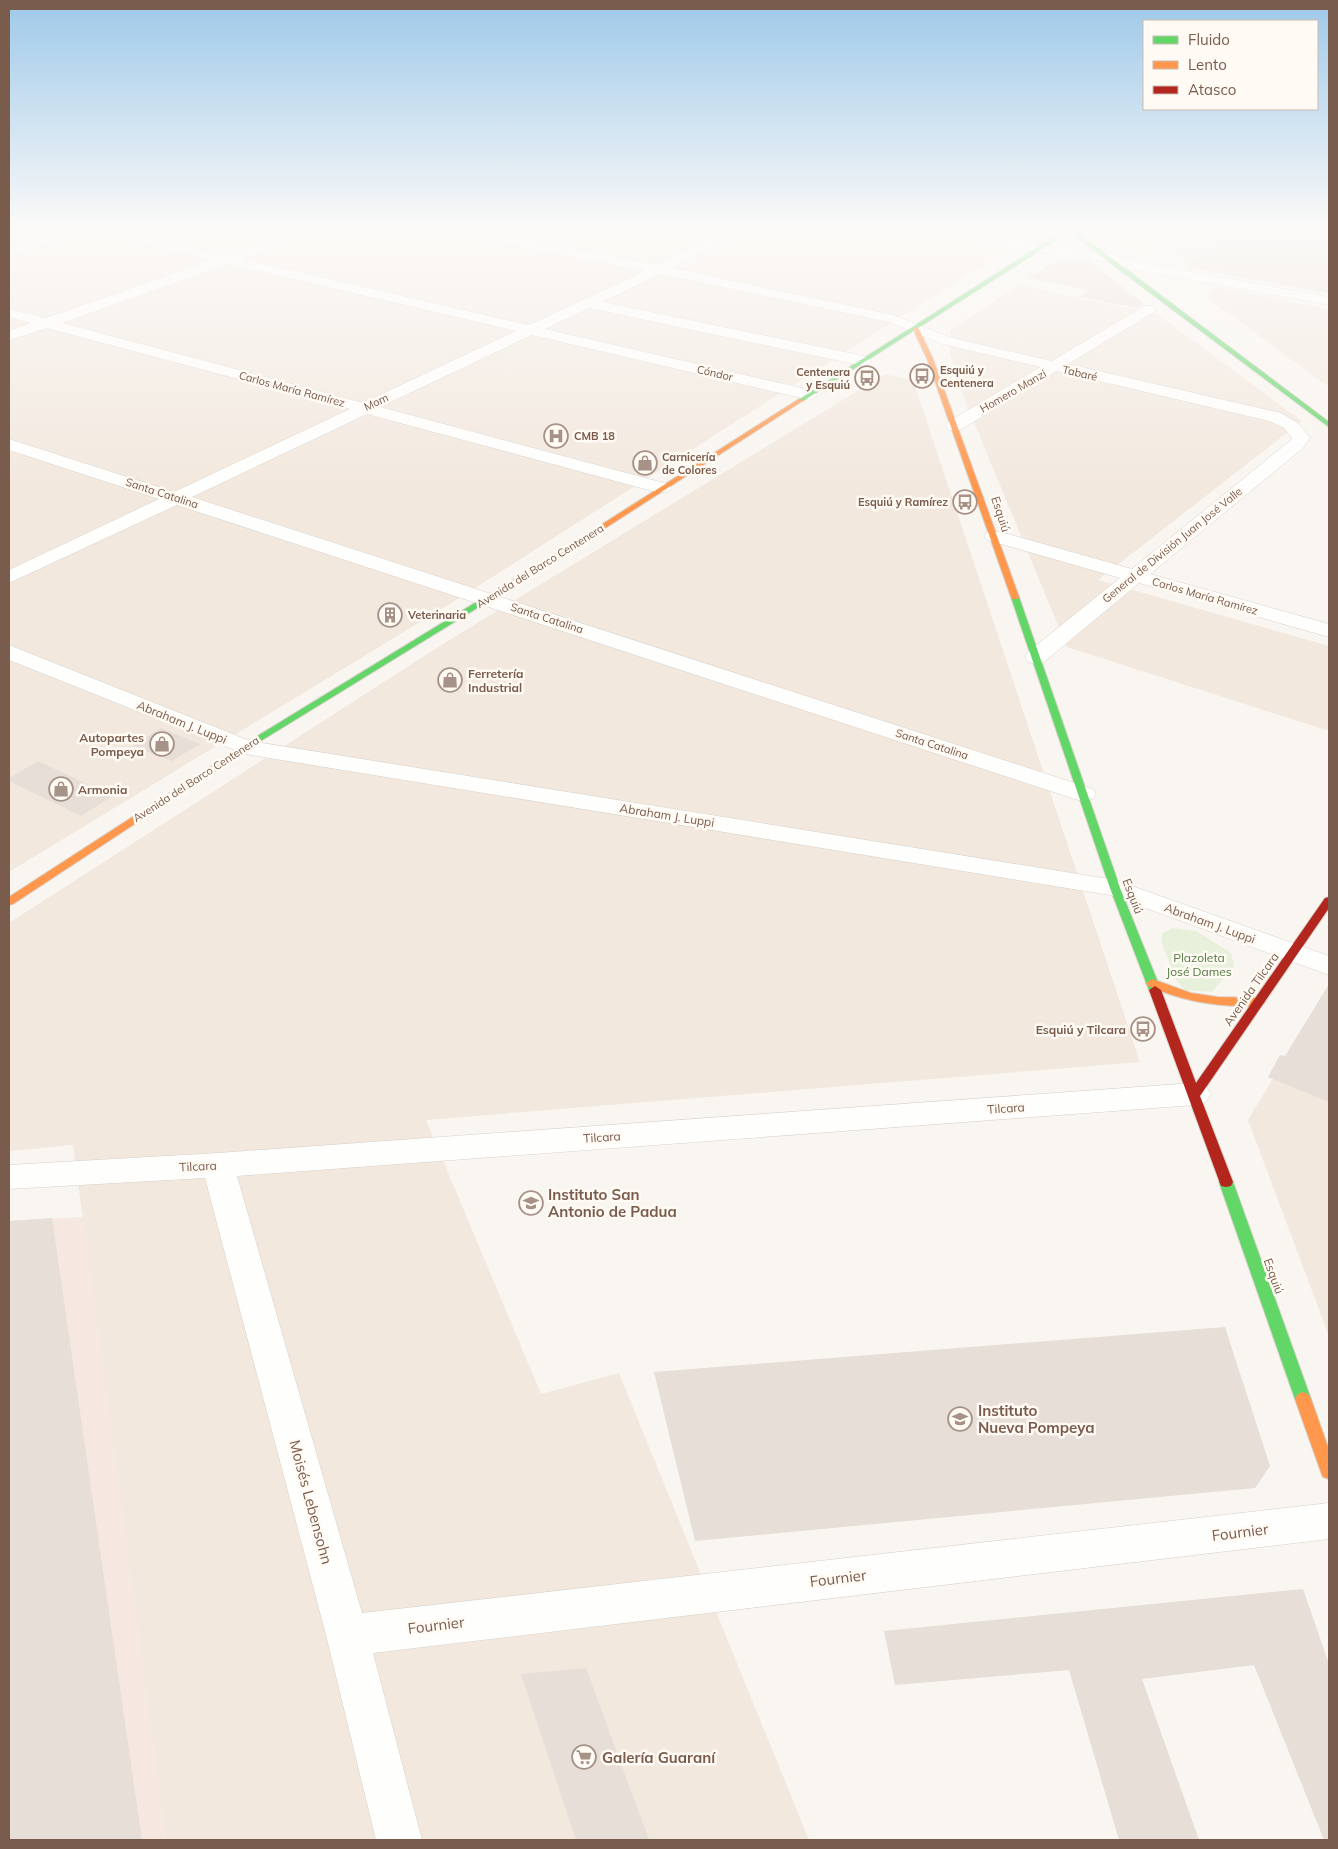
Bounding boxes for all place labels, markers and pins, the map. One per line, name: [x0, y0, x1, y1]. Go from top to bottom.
bus stop icon: Esquiú y Centenera: [909, 363, 935, 389]
place label: Esquiú y Centenera: [940, 363, 994, 390]
place label: Centenera y Esquiú: [796, 365, 850, 392]
bus stop icon: Centenera y Esquiú: [854, 365, 880, 391]
hospital icon: CMB 18: [543, 423, 569, 449]
place label: CMB 18: [574, 429, 615, 443]
shop icon: Carnicería de Colores: [632, 450, 658, 476]
place label: Carnicería de Colores: [662, 450, 717, 477]
bus stop icon: Esquiú y Ramírez: [952, 489, 978, 515]
place label: Esquiú y Ramírez: [858, 495, 948, 509]
building icon: Veterinaria: [377, 602, 403, 628]
place label: Veterinaria: [407, 608, 466, 622]
place label: Ferretería Industrial: [468, 666, 523, 695]
shop icon: Ferretería Industrial: [437, 667, 463, 693]
place label: Autopartes Pompeya: [79, 730, 144, 759]
shop icon: Autopartes Pompeya: [149, 731, 175, 757]
shop icon: Armonia: [48, 776, 74, 802]
place label: Armonia: [78, 782, 127, 797]
bus stop icon: Esquiú y Tilcara: [1130, 1016, 1156, 1042]
place label: Esquiú y Tilcara: [1036, 1022, 1126, 1037]
place label: Instituto San Antonio de Padua: [548, 1185, 677, 1221]
school or university icon: Instituto San Antonio de Padua: [518, 1190, 544, 1216]
place label: Instituto Nueva Pompeya: [978, 1401, 1094, 1437]
school or university icon: Instituto Nueva Pompeya: [947, 1406, 973, 1432]
supermarket icon: Galería Guaraní: [571, 1744, 597, 1770]
place label: Galería Guaraní: [602, 1748, 716, 1767]

